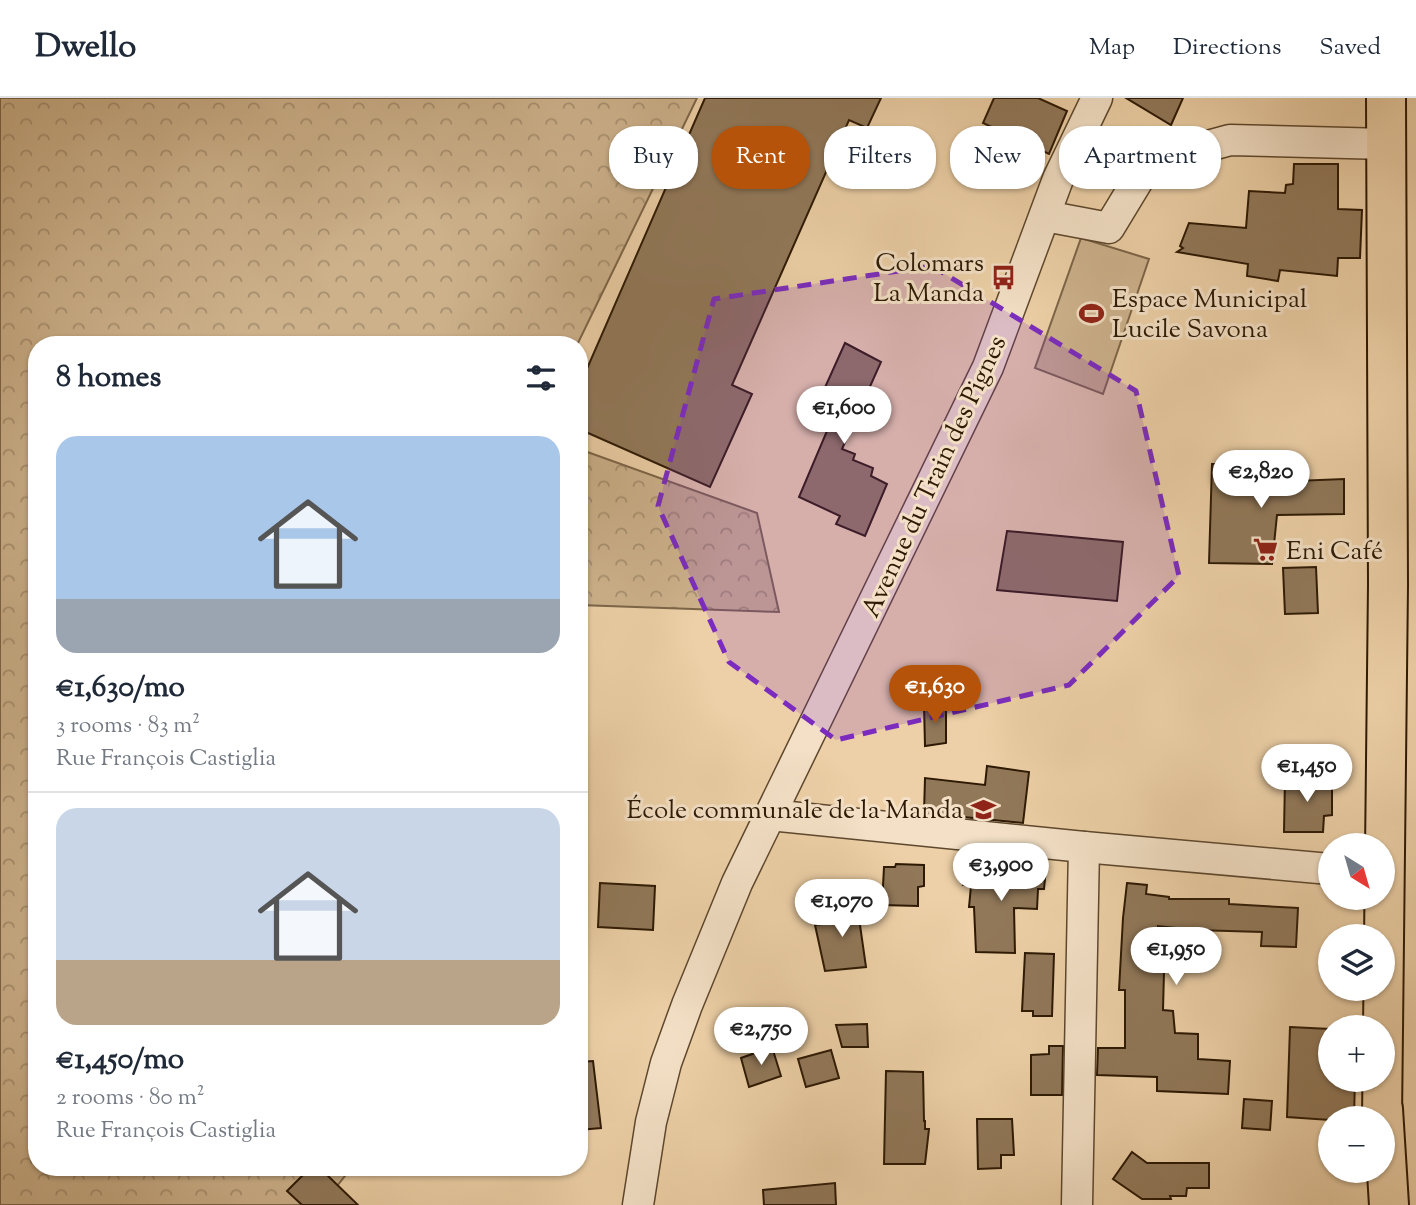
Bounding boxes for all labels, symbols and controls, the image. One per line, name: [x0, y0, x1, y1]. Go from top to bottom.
text: Dwello: [35, 24, 136, 72]
text: Map: [1089, 31, 1135, 65]
text: Directions: [1173, 31, 1281, 65]
text: Saved: [1319, 31, 1381, 65]
chip: Buy: [609, 126, 698, 189]
chip: Rent: [712, 126, 810, 189]
chip: Filters: [824, 126, 936, 189]
chip: New: [950, 126, 1045, 189]
chip: Apartment: [1059, 126, 1221, 189]
place label: Colomars La Manda: [873, 246, 984, 313]
bus stop icon: Colomars La Manda: [990, 263, 1018, 291]
place label: Espace Municipal Lucile Savona: [1112, 282, 1307, 349]
sports icon: Espace Municipal Lucile Savona: [1078, 299, 1106, 327]
street label: Avenue du Train des Pignes: [854, 330, 1017, 624]
text: 8 homes: [56, 357, 161, 400]
icon: filters: [522, 359, 560, 397]
pin: €1,600: [787, 386, 901, 446]
text: €1,600: [813, 392, 876, 425]
pin: €2,820: [1204, 450, 1318, 510]
text: €2,820: [1229, 456, 1293, 489]
icon: home: [245, 481, 371, 607]
place label: Eni Café: [1286, 534, 1383, 571]
supermarket icon: Eni Café: [1252, 536, 1280, 564]
pin: €1,630: [878, 666, 992, 725]
text: €1,630/mo: [56, 667, 185, 710]
text: €1,630: [905, 671, 965, 704]
text: 3 rooms · 83 m²: [56, 710, 200, 743]
text: Rue François Castiglia: [56, 743, 276, 776]
pin: €1,450: [1250, 744, 1364, 804]
text: €1,450: [1277, 750, 1337, 783]
place label: École communale de la Manda: [627, 793, 963, 830]
school or university icon: École communale de la Manda: [969, 795, 997, 823]
north arrow: [1318, 833, 1395, 910]
map controls: [1318, 833, 1395, 1183]
pin: €3,900: [944, 844, 1058, 903]
text: €3,900: [969, 849, 1033, 882]
icon: home: [245, 853, 371, 979]
pin: €1,070: [785, 880, 899, 939]
text: €1,070: [811, 885, 873, 918]
button: layers: [1318, 924, 1395, 1001]
pin: €1,950: [1119, 928, 1233, 987]
text: €1,950: [1147, 933, 1205, 966]
pin: €2,750: [704, 1007, 818, 1067]
text: €2,750: [730, 1013, 792, 1046]
button: +: [1318, 1015, 1395, 1092]
text: €1,450/mo: [56, 1039, 184, 1082]
text: 2 rooms · 80 m²: [56, 1082, 204, 1115]
button: −: [1318, 1106, 1395, 1183]
text: Rue François Castiglia: [56, 1115, 276, 1148]

